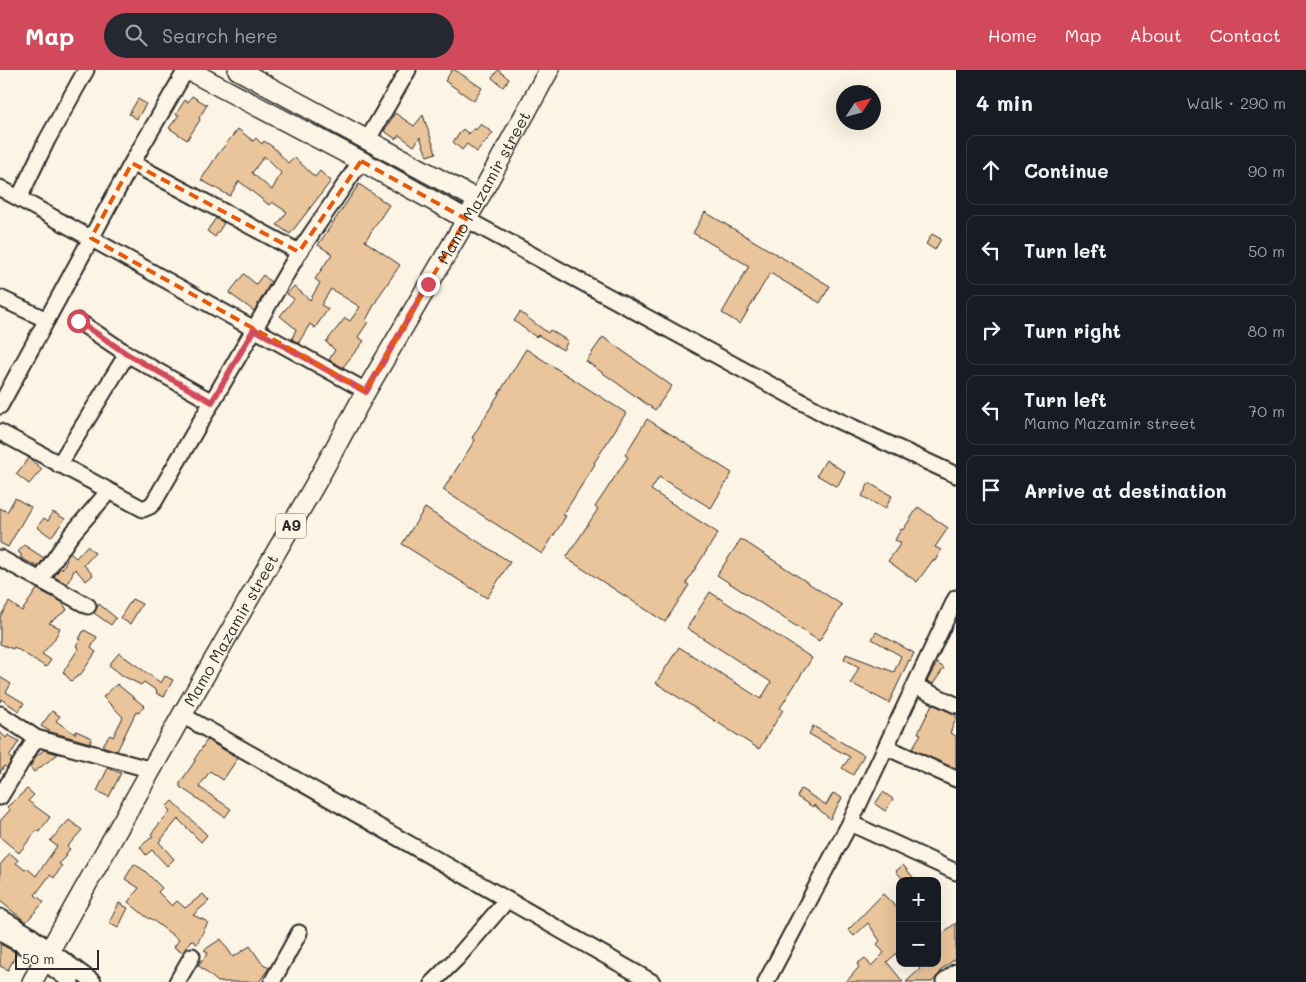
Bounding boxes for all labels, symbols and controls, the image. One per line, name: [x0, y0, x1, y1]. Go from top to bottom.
search box: [104, 13, 454, 58]
text: Map: [25, 20, 74, 51]
icon: search: [122, 21, 150, 49]
text: Search here: [162, 23, 278, 48]
text: Home: [988, 23, 1037, 47]
text: Map: [1065, 23, 1101, 47]
text: About: [1129, 23, 1182, 47]
text: Contact: [1210, 23, 1281, 47]
north arrow: [836, 85, 881, 130]
text: 4 min: [976, 89, 1033, 116]
text: Walk · 290 m: [1186, 92, 1286, 113]
street label: Mamo Mazamir street: [432, 107, 535, 268]
icon: ahead: [977, 156, 1005, 184]
text: Continue: [1024, 158, 1109, 183]
text: 90 m: [1248, 160, 1285, 181]
icon: left: [977, 236, 1005, 264]
text: Turn left: [1024, 238, 1107, 263]
text: 50 m: [1248, 240, 1285, 261]
route end: [417, 273, 440, 296]
route start: [67, 310, 90, 333]
icon: right: [977, 316, 1005, 344]
text: Turn right: [1024, 318, 1121, 343]
text: 80 m: [1248, 320, 1285, 341]
text: Turn left: [1024, 387, 1107, 412]
icon: left: [977, 396, 1005, 424]
text: 70 m: [1248, 400, 1285, 421]
text: Mamo Mazamir street: [1024, 412, 1196, 433]
icon: arrive: [977, 476, 1005, 504]
text: Arrive at destination: [1024, 478, 1227, 503]
road number: A9: [276, 514, 306, 538]
street label: Mamo Mazamir street: [178, 550, 283, 710]
map controls: [896, 877, 941, 967]
button: +: [896, 877, 941, 922]
button: −: [896, 922, 941, 967]
scale bar: [15, 947, 99, 970]
text: 50 m: [22, 949, 54, 968]

